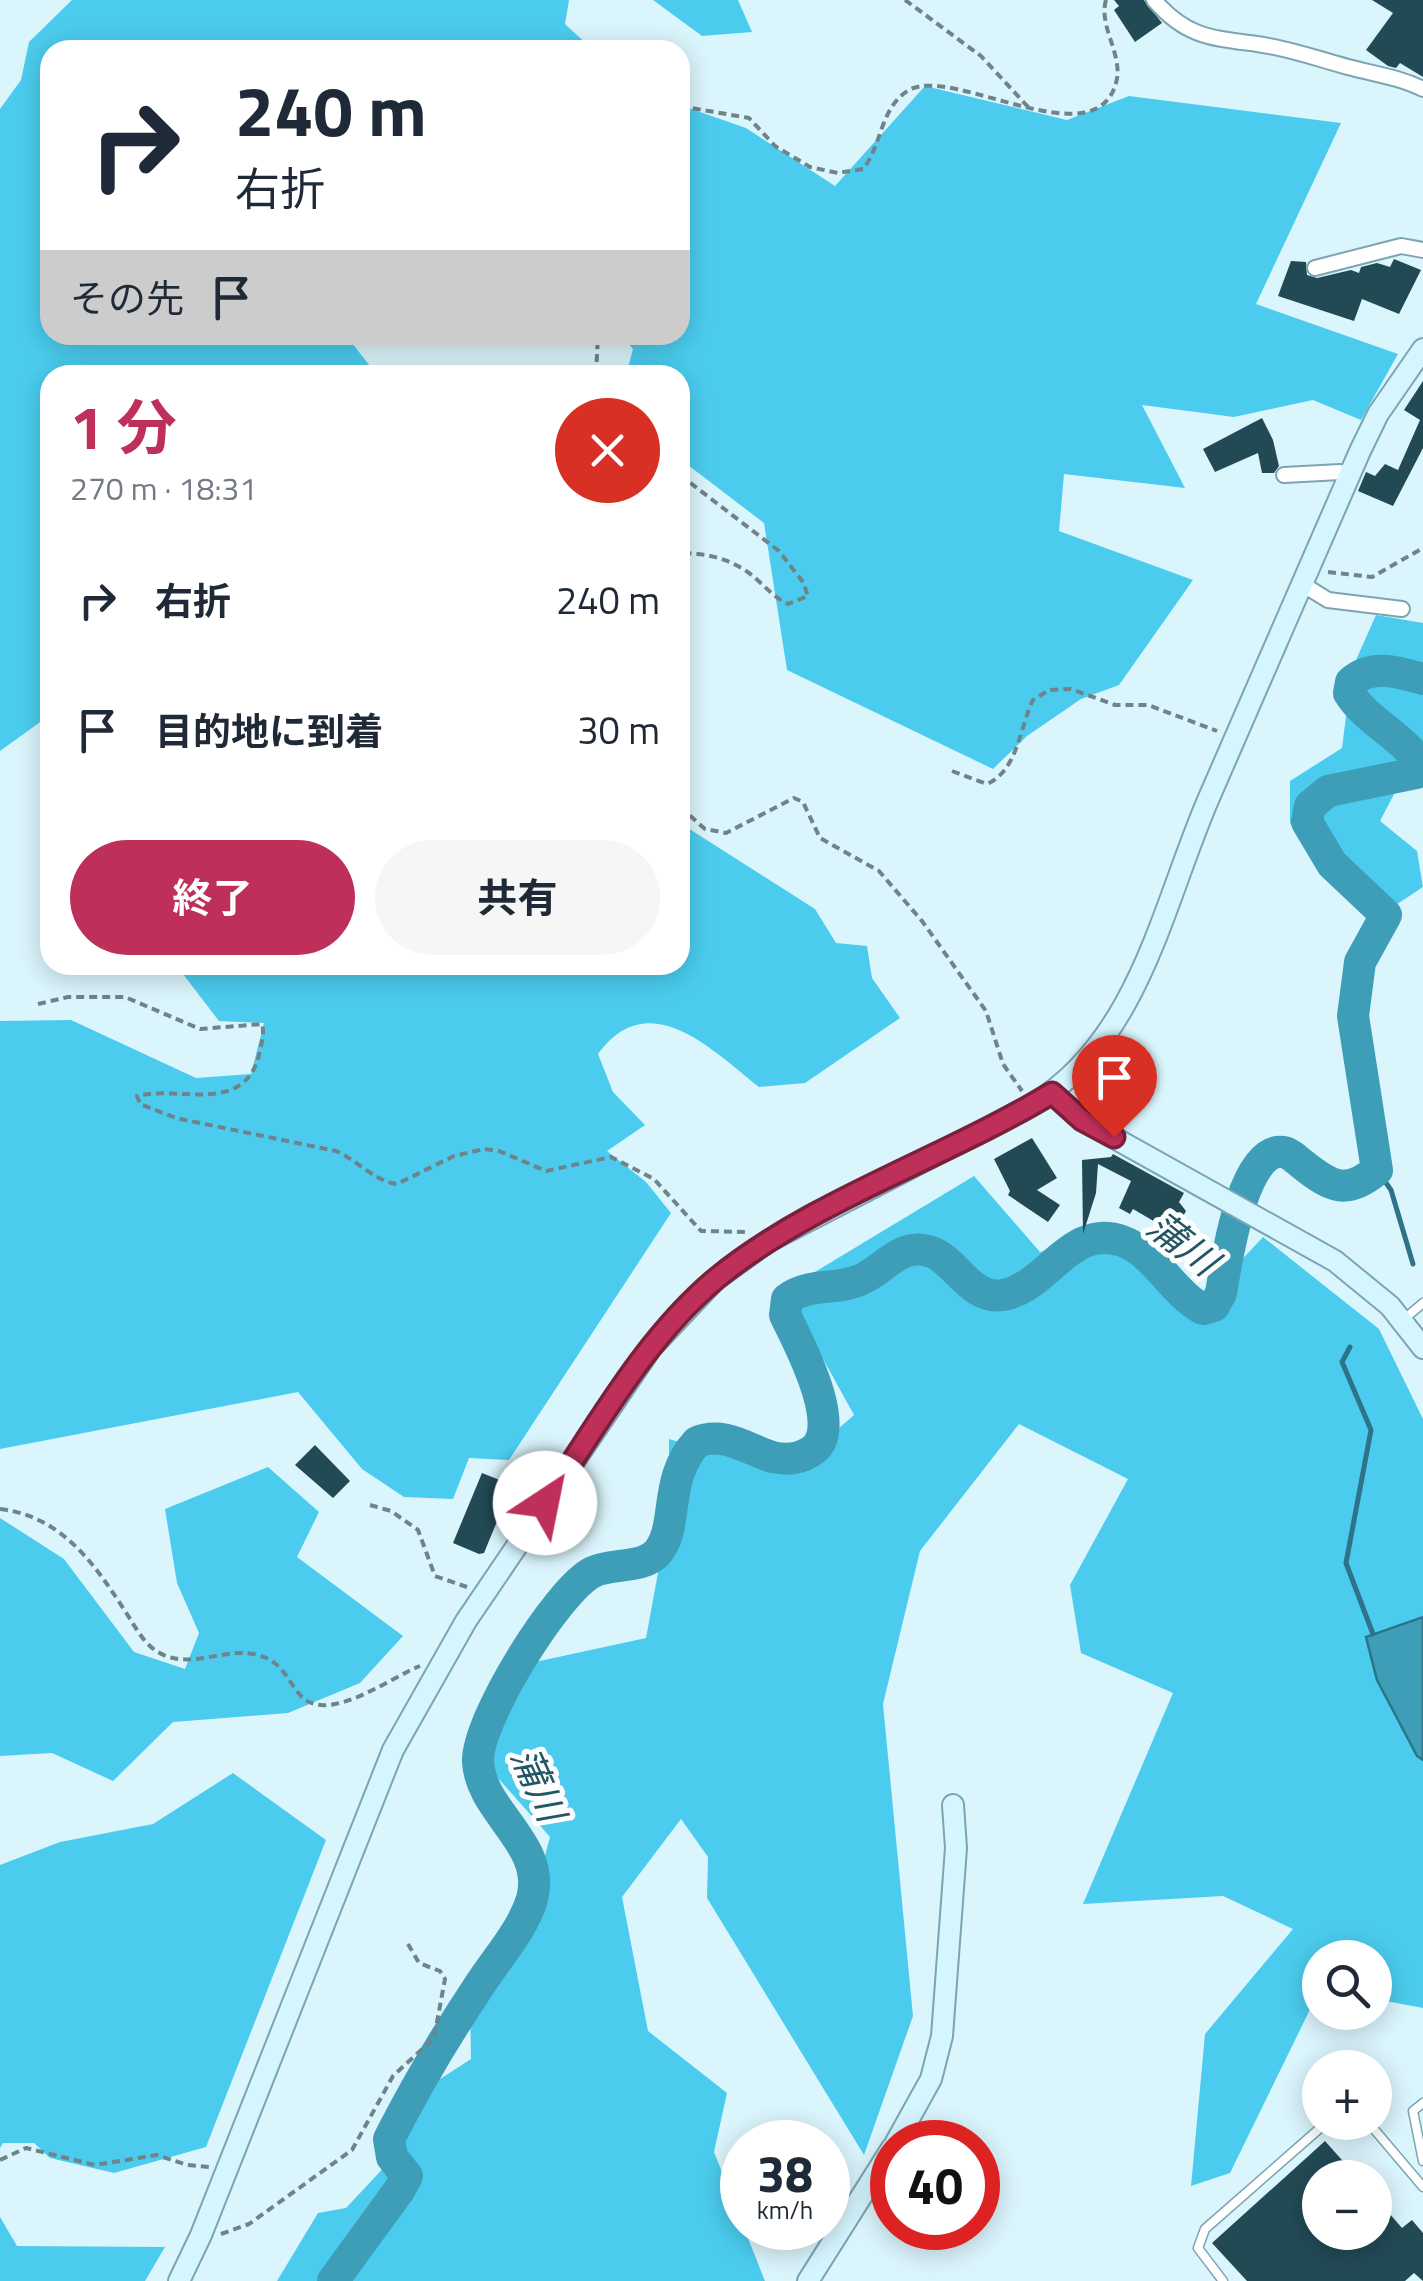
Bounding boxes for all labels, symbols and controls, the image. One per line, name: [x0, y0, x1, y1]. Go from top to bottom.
text: 240 m: [235, 57, 427, 163]
icon: right: [70, 80, 200, 210]
text: 右折: [235, 154, 325, 222]
text: その先: [70, 269, 184, 327]
icon: arrive: [204, 270, 259, 325]
text: 1 分: [70, 381, 177, 472]
button: close: [555, 398, 660, 503]
text: 270 m · 18:31: [70, 464, 257, 512]
text: 240 m: [556, 571, 660, 629]
text: 右折: [155, 572, 231, 630]
icon: right: [70, 573, 125, 628]
text: 30 m: [577, 701, 660, 759]
text: 目的地に到着: [155, 702, 383, 760]
icon: arrive: [70, 703, 125, 758]
button: 終了: [70, 840, 355, 955]
button: 共有: [375, 840, 660, 955]
pin: [1072, 1035, 1157, 1138]
icon: arrive: [1087, 1050, 1142, 1105]
water label: 蒲川: [1135, 1197, 1234, 1292]
position arrow: [493, 1451, 597, 1555]
water label: 蒲川: [497, 1737, 583, 1834]
map controls: [1302, 1940, 1392, 2250]
button: search: [1302, 1940, 1392, 2030]
button: +: [1302, 2050, 1392, 2140]
speed limit sign: 40: [870, 2120, 1000, 2250]
text: 38: [757, 2135, 813, 2211]
button: −: [1302, 2160, 1392, 2250]
text: km/h: [757, 2191, 813, 2229]

